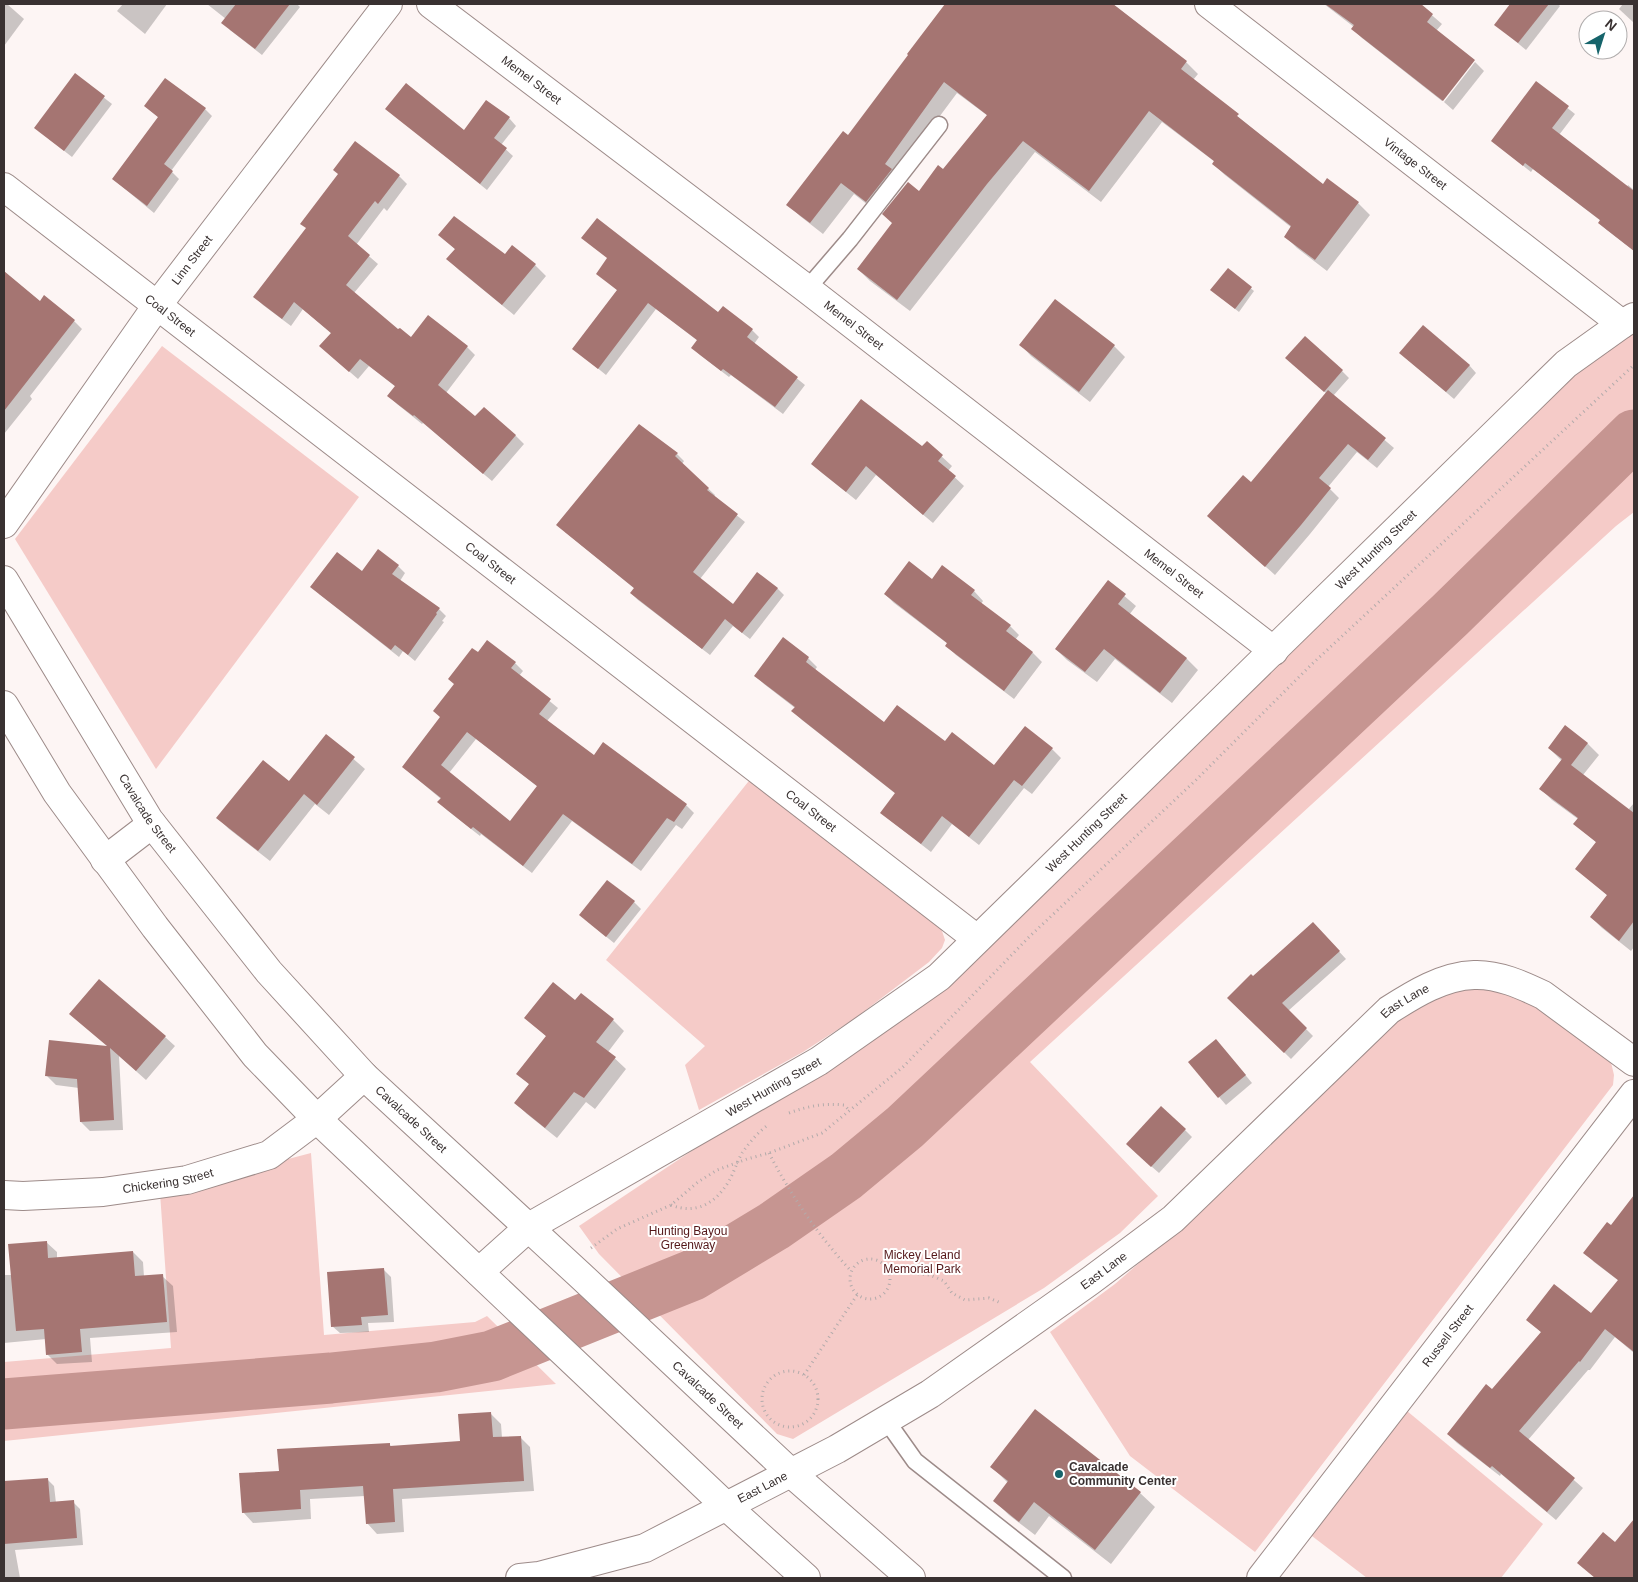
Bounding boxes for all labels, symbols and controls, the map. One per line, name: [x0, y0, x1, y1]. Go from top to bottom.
north arrow: [1578, 10, 1628, 60]
text: N: [1602, 15, 1620, 34]
street label: Memel Street: [499, 53, 565, 108]
street label: Vintage Street: [1381, 135, 1450, 193]
street label: Linn Street: [169, 232, 216, 287]
street label: Coal Street: [142, 291, 199, 340]
street label: Memel Street: [821, 298, 887, 353]
street label: West Hunting Street: [1333, 507, 1420, 592]
street label: Coal Street: [463, 539, 519, 587]
street label: Memel Street: [1141, 546, 1207, 601]
street label: Cavalcade Street: [116, 771, 180, 856]
street label: Coal Street: [783, 787, 840, 835]
street label: West Hunting Street: [1043, 790, 1130, 875]
street label: East Lane: [1378, 981, 1432, 1021]
street label: West Hunting Street: [723, 1054, 824, 1120]
street label: Cavalcade Street: [372, 1083, 450, 1156]
street label: Chickering Street: [122, 1165, 216, 1196]
park label: Hunting Bayou Greenway: [649, 1224, 727, 1252]
park label: Mickey Leland Memorial Park: [883, 1248, 962, 1276]
street label: East Lane: [1078, 1249, 1130, 1292]
street label: Russell Street: [1419, 1301, 1477, 1370]
street label: Cavalcade Street: [669, 1358, 747, 1432]
place label: Cavalcade Community Center: [1069, 1460, 1177, 1488]
marker: Cavalcade Community Center: [1053, 1468, 1065, 1480]
street label: East Lane: [735, 1469, 790, 1506]

